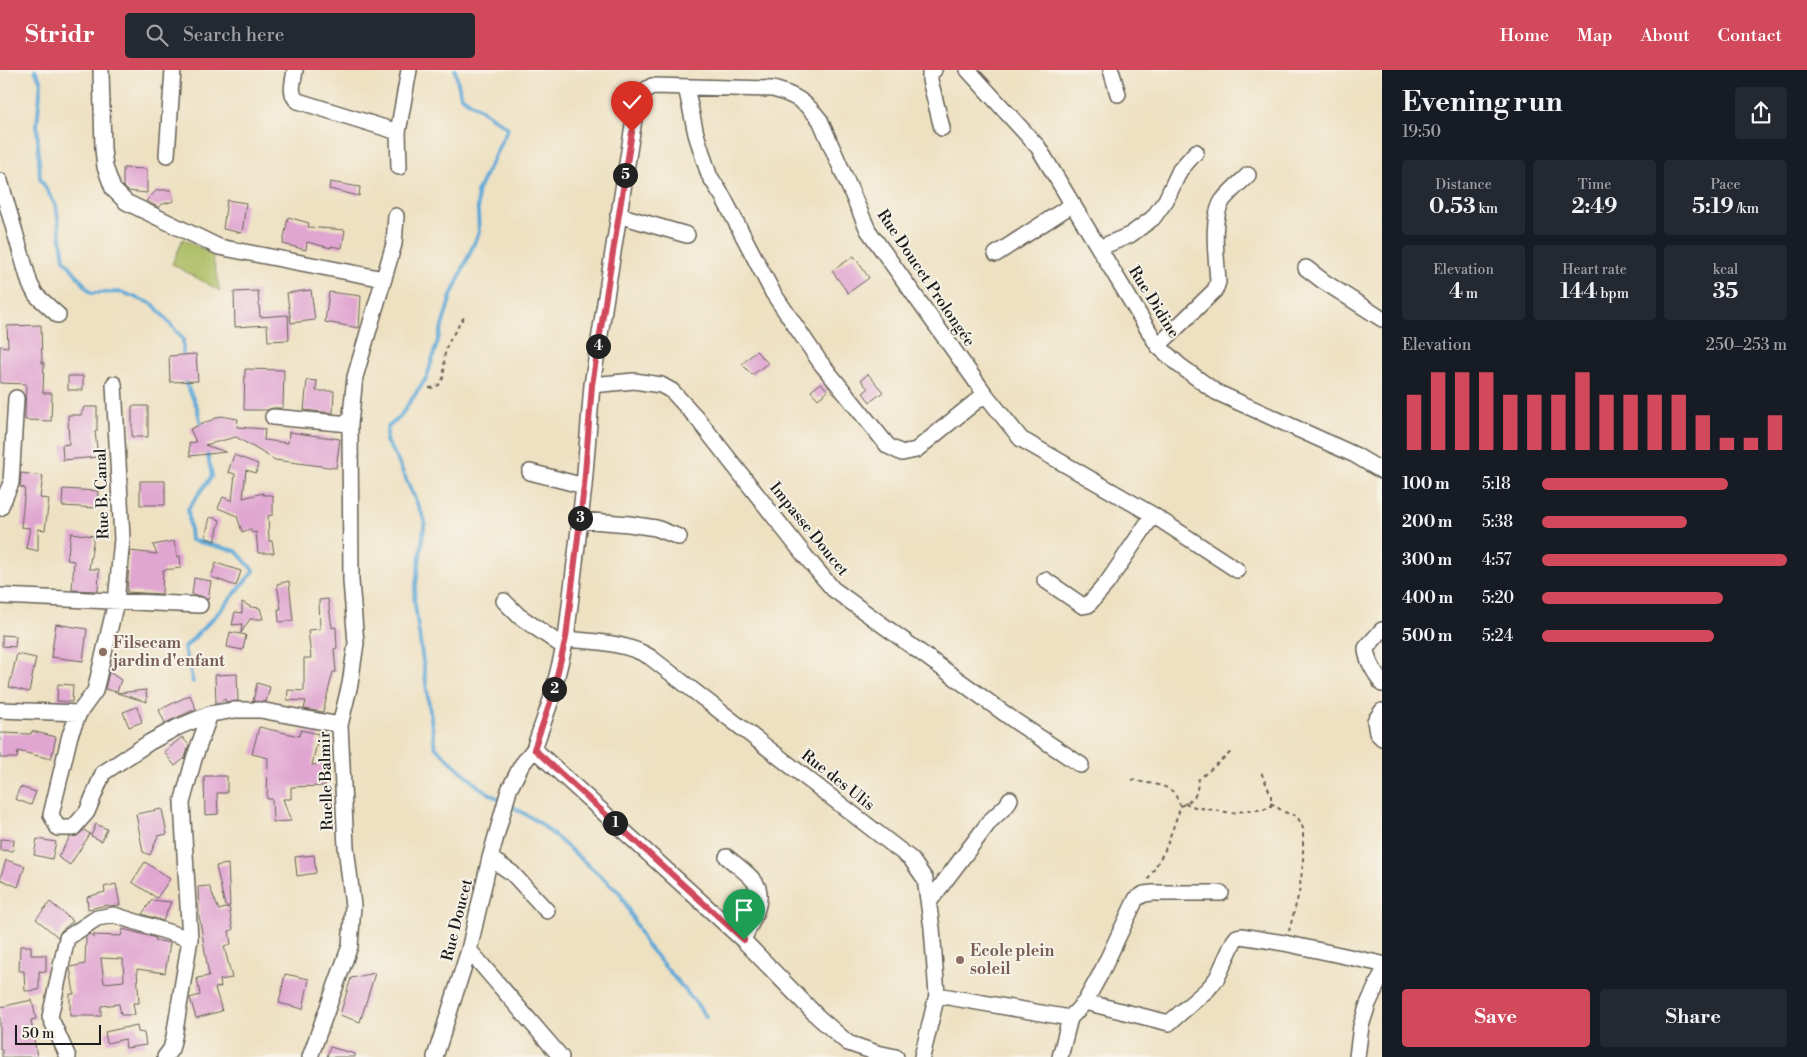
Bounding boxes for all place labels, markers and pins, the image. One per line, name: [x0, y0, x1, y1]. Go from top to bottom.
pin: [611, 81, 653, 132]
pin: 5: [612, 162, 638, 188]
pin: 4: [586, 334, 610, 358]
pin: 3: [568, 506, 592, 530]
place label: Filsecam jardin d'enfant: [111, 633, 225, 671]
marker: Filsecam jardin d'enfant: [97, 646, 109, 658]
pin: 2: [542, 676, 566, 702]
pin: 1: [602, 810, 628, 836]
pin: [723, 889, 765, 940]
place label: Ecole plein soleil: [970, 941, 1054, 979]
marker: Ecole plein soleil: [954, 954, 966, 966]

